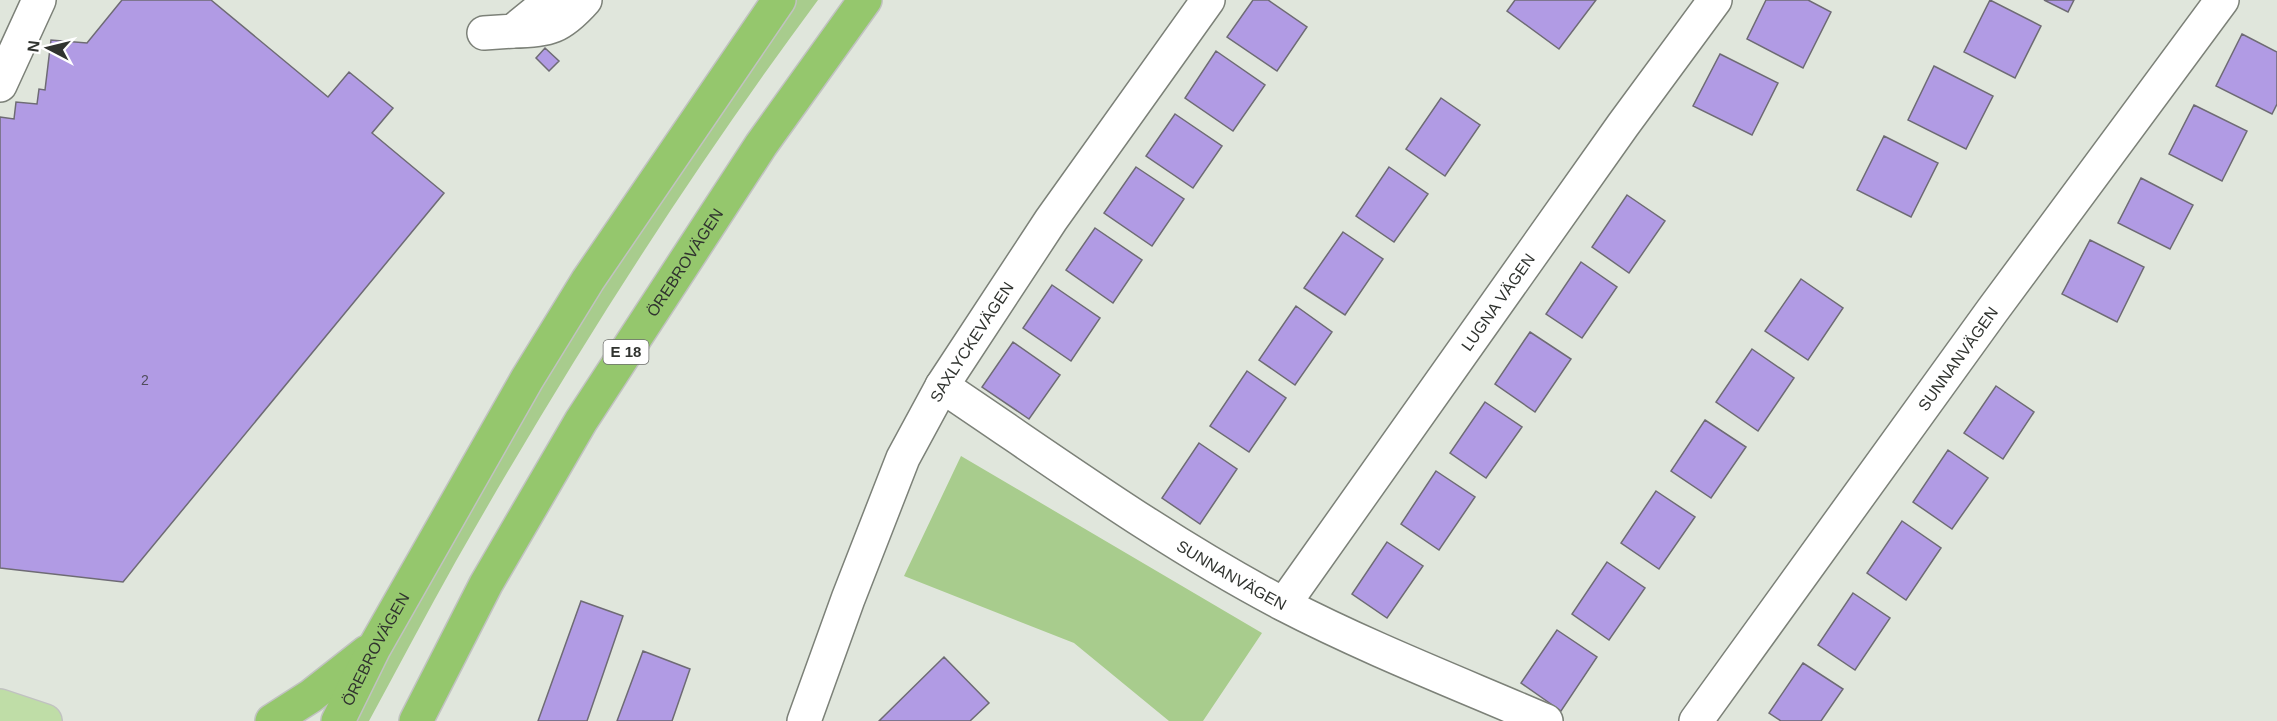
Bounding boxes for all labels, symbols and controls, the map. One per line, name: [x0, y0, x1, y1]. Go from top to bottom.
north arrow: [18, 18, 78, 78]
text: N: [24, 39, 43, 53]
street label: ÖREBROVÄGEN: [644, 205, 726, 320]
street label: LUGNA VÄGEN: [1458, 251, 1538, 354]
street label: SAXLYCKEVÄGEN: [927, 279, 1017, 405]
street label: SUNNANVÄGEN: [1915, 304, 2001, 414]
road number: E 18: [604, 340, 648, 364]
house number: 2: [141, 372, 149, 388]
street label: SUNNANVÄGEN: [1174, 537, 1289, 613]
street label: ÖREBROVÄGEN: [339, 590, 413, 709]

